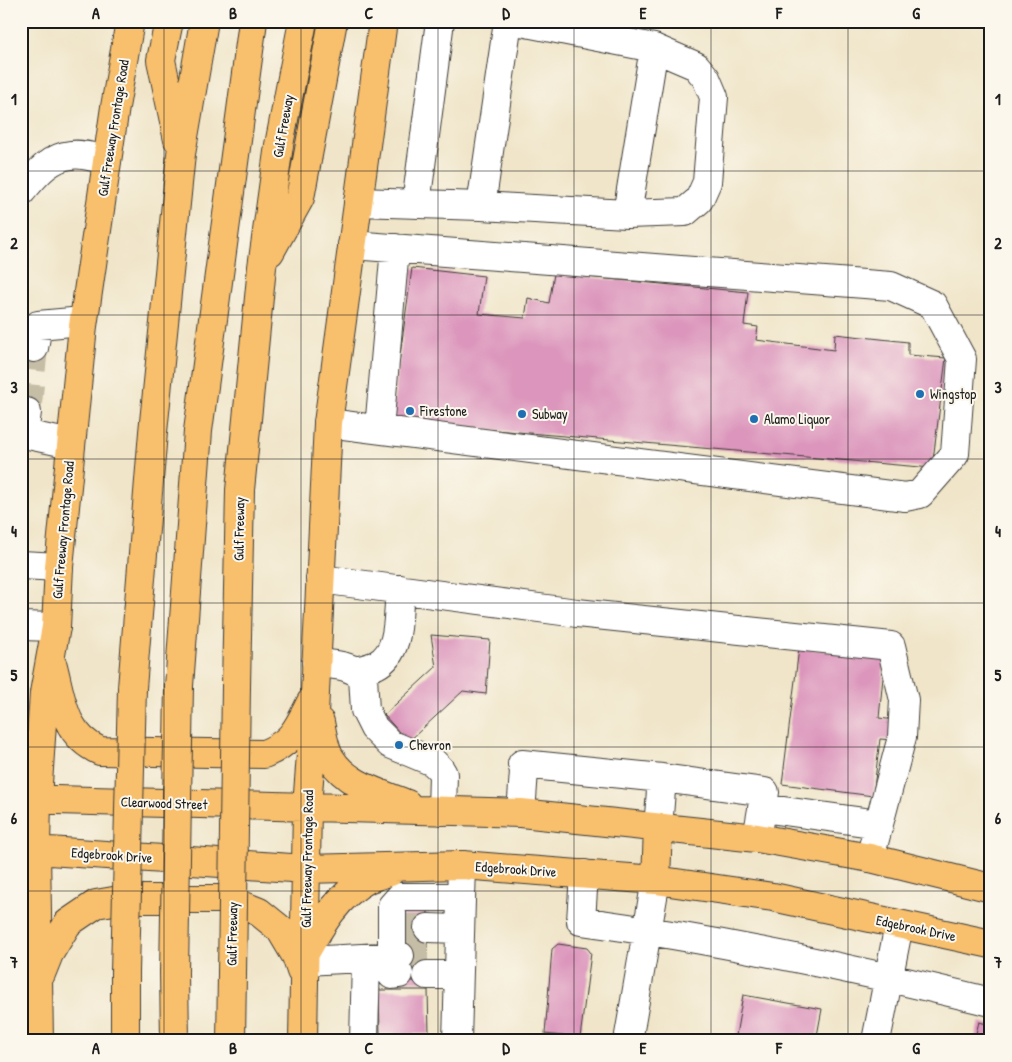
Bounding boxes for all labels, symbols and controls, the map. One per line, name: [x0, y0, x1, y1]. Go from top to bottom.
text: A: [92, 2, 100, 24]
text: B: [229, 2, 237, 24]
text: C: [365, 2, 374, 24]
text: D: [502, 2, 510, 24]
text: E: [639, 2, 647, 24]
text: F: [775, 2, 783, 24]
text: G: [912, 2, 920, 24]
street label: Gulf Freeway Frontage Road: [92, 58, 134, 198]
text: 1: [11, 88, 17, 110]
text: 1: [995, 88, 1001, 110]
street label: Gulf Freeway: [268, 93, 298, 159]
text: 2: [10, 232, 18, 254]
text: 2: [994, 232, 1002, 254]
text: 3: [10, 376, 18, 398]
text: 3: [994, 376, 1002, 398]
place label: Wingstop: [930, 384, 976, 404]
marker: Wingstop: [914, 388, 926, 400]
place label: Firestone: [419, 401, 468, 420]
place label: Subway: [532, 404, 568, 424]
marker: Firestone: [404, 405, 416, 417]
marker: Subway: [516, 408, 528, 420]
place label: Alamo Liquor: [764, 409, 830, 429]
marker: Alamo Liquor: [748, 413, 760, 425]
street label: Gulf Freeway Frontage Road: [47, 460, 79, 600]
street label: Gulf Freeway: [228, 497, 250, 561]
text: 4: [11, 520, 17, 542]
text: 4: [995, 520, 1001, 542]
text: 5: [11, 664, 18, 686]
text: 5: [995, 664, 1002, 686]
place label: Chevron: [409, 735, 451, 754]
marker: Chevron: [393, 739, 405, 751]
street label: Gulf Freeway Frontage Road: [296, 789, 318, 928]
street label: Clearwood Street: [120, 791, 208, 814]
text: 6: [11, 807, 18, 829]
text: 6: [995, 807, 1002, 829]
street label: Edgebrook Drive: [71, 842, 154, 868]
street label: Edgebrook Drive: [475, 856, 558, 882]
street label: Gulf Freeway: [221, 902, 243, 966]
street label: Edgebrook Drive: [874, 910, 958, 946]
text: 7: [9, 951, 18, 973]
text: 7: [993, 951, 1002, 973]
text: A: [92, 1037, 100, 1059]
text: B: [229, 1037, 237, 1059]
text: C: [365, 1037, 374, 1059]
text: D: [502, 1037, 510, 1059]
text: E: [639, 1037, 647, 1059]
text: F: [775, 1037, 783, 1059]
text: G: [912, 1037, 920, 1059]

